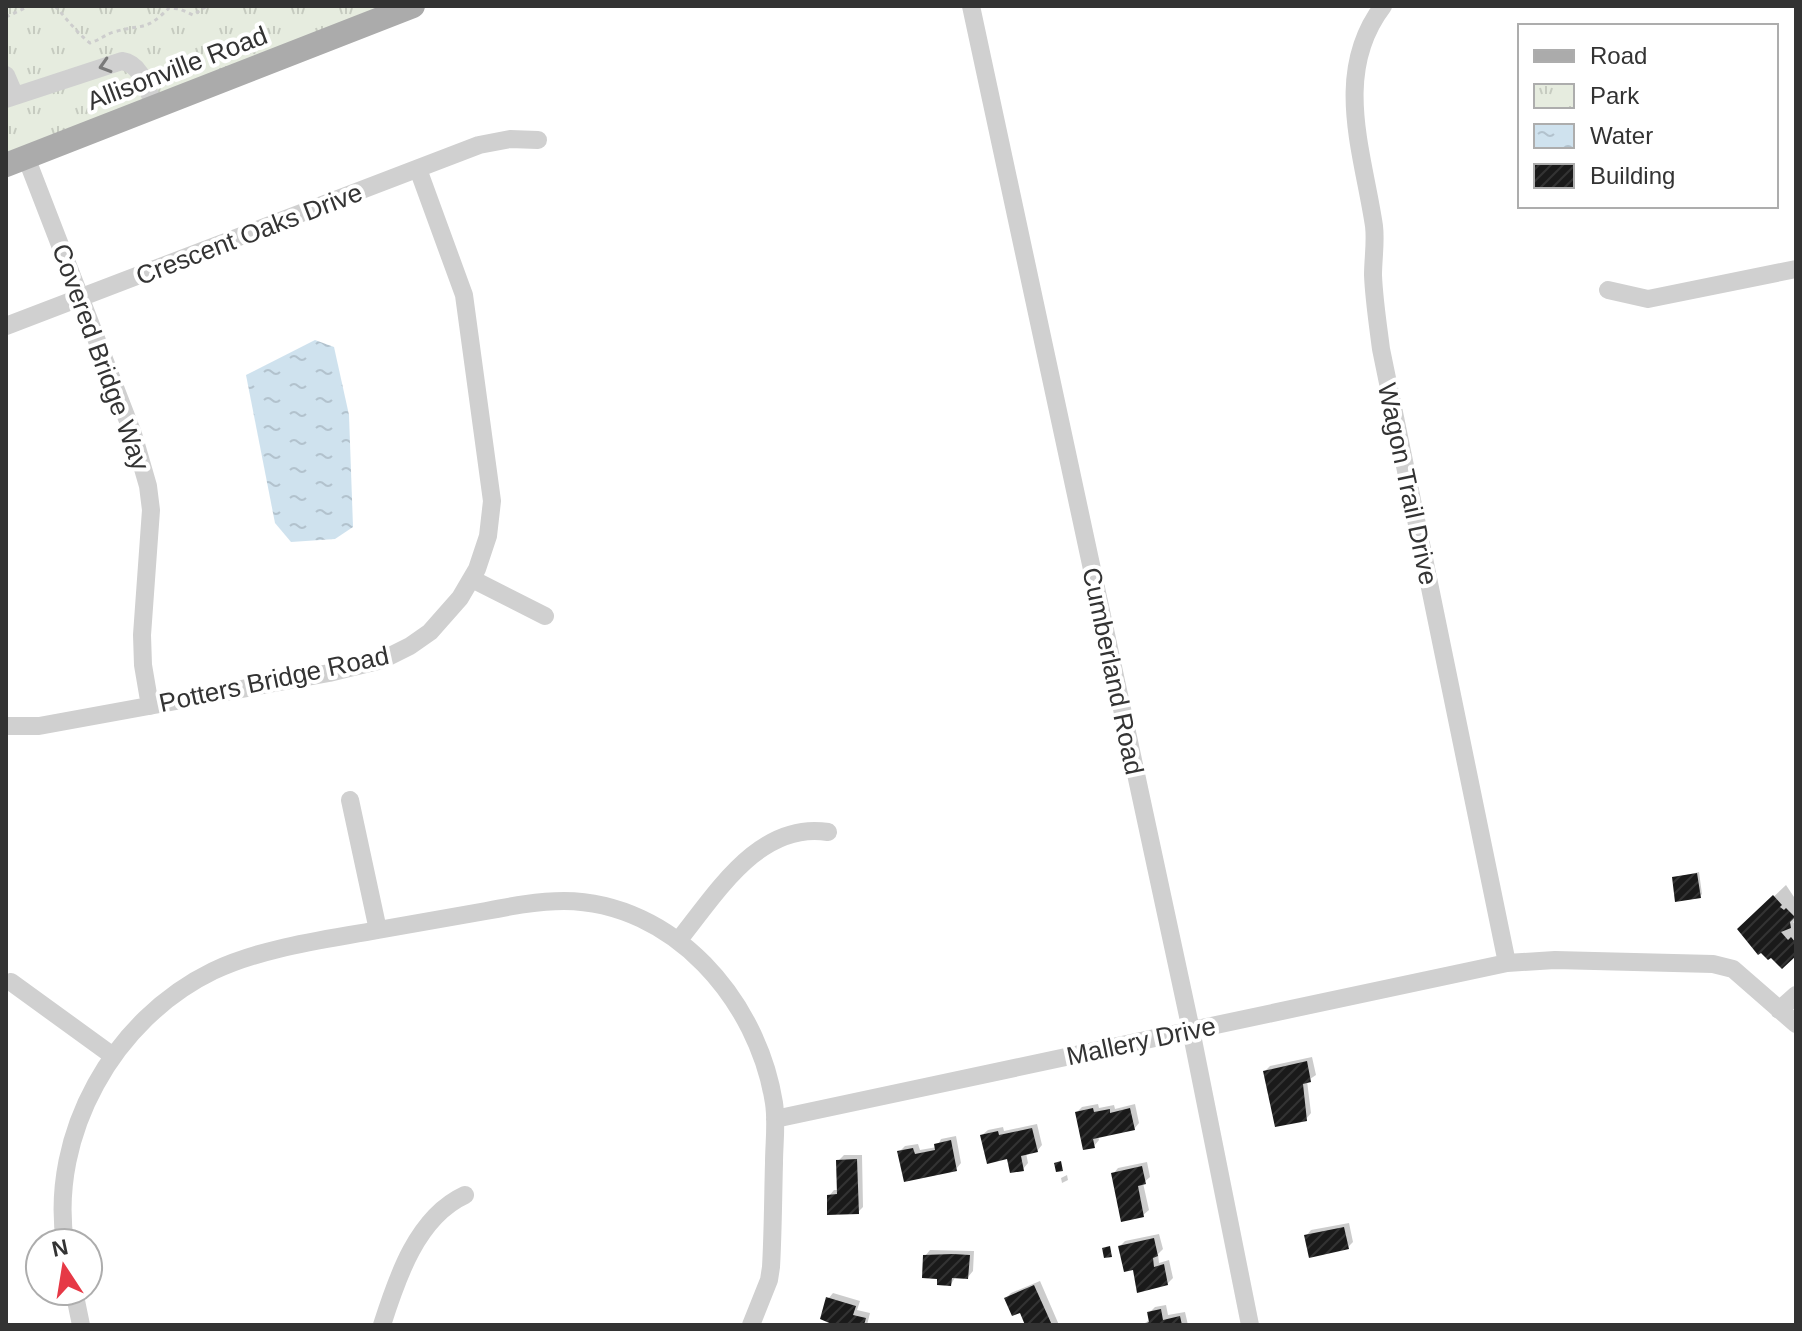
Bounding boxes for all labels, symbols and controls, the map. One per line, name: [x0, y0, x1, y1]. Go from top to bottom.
street label: Allisonville Road: [83, 20, 271, 116]
legend: [1518, 24, 1778, 208]
text: Road: [1590, 42, 1647, 69]
one-way arrow: [98, 56, 112, 72]
text: Park: [1590, 82, 1640, 109]
text: Water: [1590, 122, 1653, 149]
text: Building: [1590, 162, 1675, 189]
street label: Crescent Oaks Drive: [132, 177, 366, 291]
street label: Covered Bridge Way: [46, 240, 156, 474]
street label: Wagon Trail Drive: [1372, 380, 1444, 588]
street label: Cumberland Road: [1076, 565, 1150, 777]
street label: Potters Bridge Road: [156, 640, 392, 718]
street label: Mallery Drive: [1064, 1011, 1218, 1071]
north arrow: [24, 1227, 104, 1307]
text: N: [50, 1234, 70, 1262]

